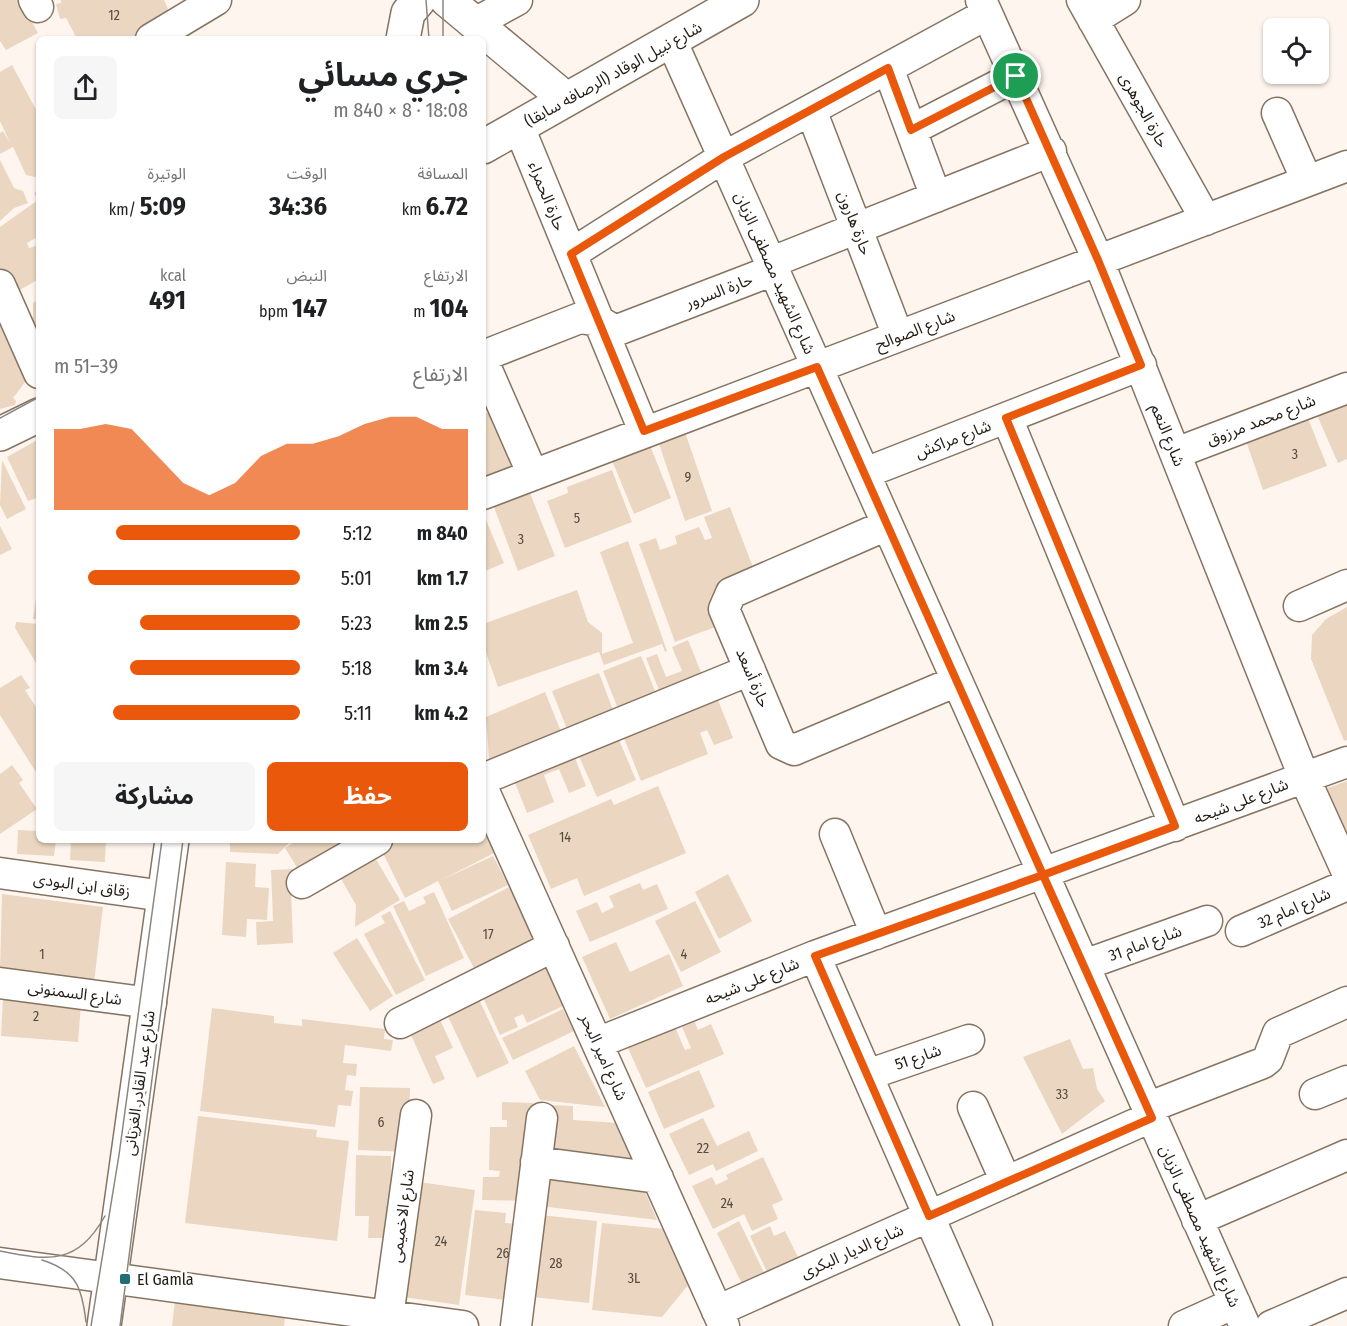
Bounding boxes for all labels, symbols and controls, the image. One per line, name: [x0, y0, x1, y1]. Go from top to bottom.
house number: 12: [108, 7, 120, 24]
street label: شارع نبيل الوقاد (الرصافه سابقا): [521, 17, 707, 133]
map controls: [1263, 18, 1329, 84]
button: locate: [1263, 18, 1329, 84]
pin: [990, 50, 1041, 101]
text: جري مسائي: [298, 55, 468, 95]
button: share: [54, 56, 117, 119]
icon: arrive: [999, 59, 1032, 92]
street label: حارة الجوهرى: [1116, 69, 1172, 151]
text: 18:08 · 8 × 840 m: [333, 98, 468, 122]
street label: حارة الحمراء: [524, 158, 570, 234]
text: الوتيرة: [148, 164, 186, 183]
text: الوقت: [287, 164, 327, 183]
text: المسافة: [418, 164, 468, 183]
street label: حارة هارون: [834, 188, 876, 258]
street label: شارع الشهيد مصطفى الزيان: [728, 189, 819, 358]
text: 5:09: [140, 191, 186, 222]
text: 34:36: [269, 191, 327, 222]
text: 6.72: [425, 191, 468, 222]
text: /km: [109, 200, 140, 219]
text: km: [402, 200, 425, 219]
text: kcal: [160, 266, 186, 285]
text: النبض: [286, 266, 327, 285]
text: الارتفاع: [424, 266, 468, 285]
street label: حارة السرور: [682, 270, 755, 313]
text: 491: [149, 285, 186, 316]
text: 147: [292, 293, 327, 324]
text: 104: [429, 293, 468, 324]
text: bpm: [259, 302, 292, 321]
text: m: [413, 302, 429, 321]
street label: شارع الصوالح: [872, 306, 959, 357]
text: 39–51 m: [54, 354, 118, 378]
text: الارتفاع: [413, 362, 468, 386]
street label: شارع محمد مرزوق: [1204, 390, 1319, 452]
street label: شارع النعم: [1144, 401, 1189, 470]
street label: شارع مراكش: [912, 416, 995, 465]
house number: 3: [1292, 446, 1298, 463]
house number: 9: [685, 469, 692, 486]
house number: 5: [574, 510, 580, 527]
text: 5:12: [343, 521, 372, 545]
text: 840 m: [417, 521, 468, 545]
house number: 3: [518, 531, 524, 548]
text: 5:01: [341, 566, 372, 590]
text: 1.7 km: [417, 566, 468, 590]
text: 5:23: [341, 611, 372, 635]
text: 2.5 km: [415, 611, 468, 635]
street label: حارة أسعد: [732, 645, 774, 711]
text: 5:18: [342, 656, 372, 680]
text: 3.4 km: [414, 656, 468, 680]
text: 5:11: [344, 701, 372, 725]
text: 4.2 km: [414, 701, 468, 725]
button: مشاركة: [54, 762, 255, 831]
button: حفظ: [267, 762, 468, 831]
street label: شارع على شيحه: [1191, 774, 1292, 831]
house number: 14: [559, 829, 571, 846]
street label: زقاق ابن البودى: [32, 869, 132, 901]
street label: شارع امام 32: [1255, 884, 1334, 935]
street label: شارع امام 31: [1106, 921, 1185, 968]
house number: 17: [482, 926, 494, 943]
house number: 1: [39, 946, 45, 963]
house number: 4: [681, 946, 688, 963]
street label: شارع على شيحه: [702, 953, 803, 1011]
street label: شارع السمنونى: [26, 977, 123, 1012]
house number: 2: [33, 1008, 39, 1025]
street label: شارع عبد القادر الغريانى: [119, 1009, 162, 1157]
street label: شارع امير البحر: [573, 1010, 632, 1105]
street label: شارع 51: [892, 1040, 945, 1077]
house number: 33: [1056, 1086, 1068, 1103]
house number: 6: [378, 1114, 385, 1131]
house number: 22: [697, 1140, 709, 1157]
street label: شارع الشهيد مصطفى الزيان: [1153, 1142, 1244, 1311]
street label: شارع الاخميمى: [386, 1168, 421, 1264]
house number: 24: [721, 1195, 734, 1212]
street label: شارع الديار البكرى: [798, 1220, 908, 1285]
house number: 24: [435, 1233, 448, 1250]
house number: 26: [496, 1245, 510, 1262]
house number: 28: [549, 1255, 563, 1272]
place label: El Gamla: [137, 1270, 194, 1289]
house number: 3L: [628, 1270, 640, 1287]
marker: El Gamla: [118, 1272, 132, 1286]

